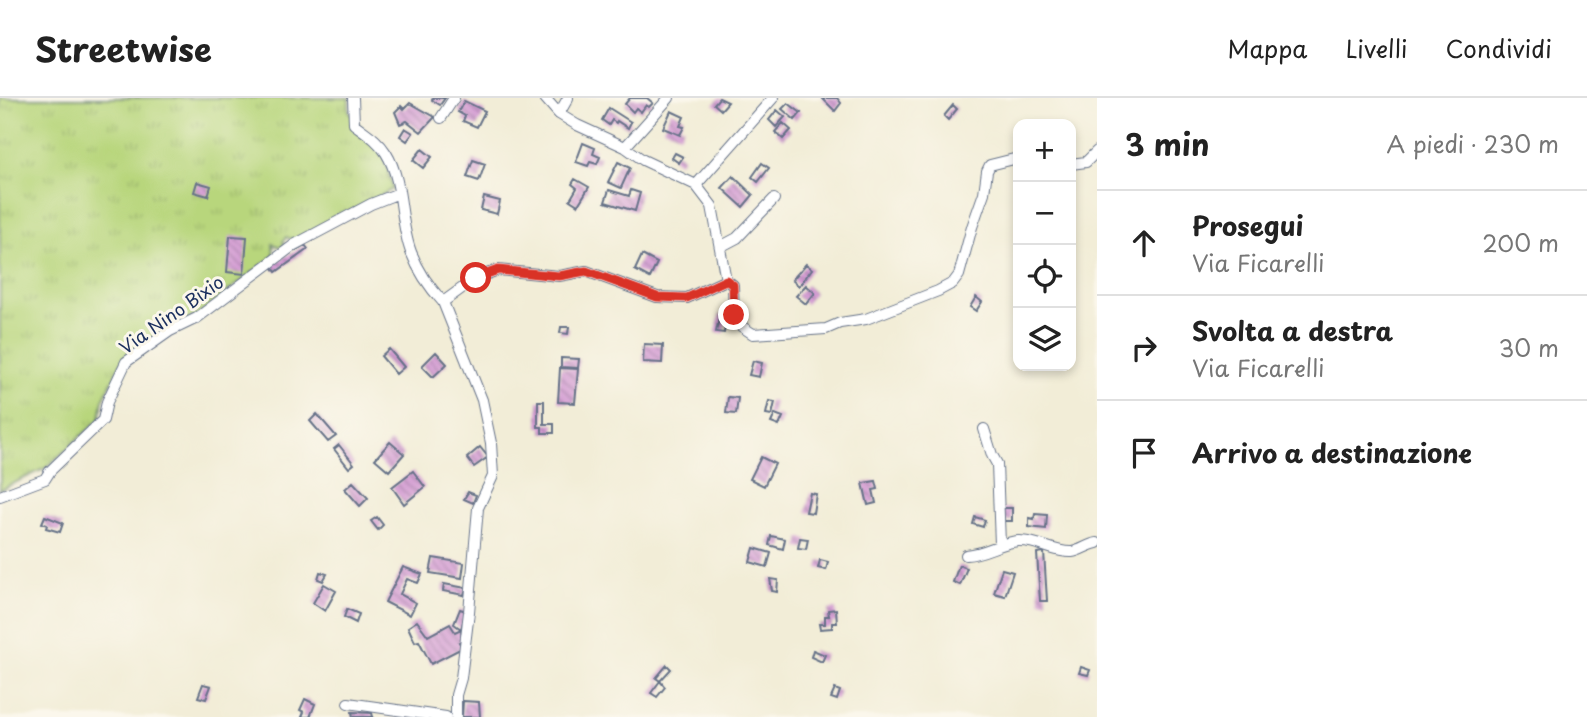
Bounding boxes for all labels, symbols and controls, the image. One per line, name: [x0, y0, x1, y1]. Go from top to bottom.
text: Streetwise: [35, 23, 212, 73]
text: Mappa: [1228, 30, 1307, 66]
text: Livelli: [1345, 30, 1408, 66]
text: Condividi: [1446, 30, 1552, 66]
map controls: [1013, 119, 1076, 371]
button: +: [1013, 119, 1076, 182]
text: 3 min: [1125, 121, 1210, 166]
text: A piedi · 230 m: [1387, 126, 1559, 161]
button: −: [1013, 182, 1076, 245]
text: Prosegui: [1192, 206, 1304, 245]
icon: ahead: [1125, 224, 1163, 262]
text: 200 m: [1482, 225, 1559, 260]
button: locate: [1013, 245, 1076, 308]
text: Via Ficarelli: [1192, 245, 1324, 280]
route start: [460, 262, 491, 293]
street label: Via Nino Bixio: [113, 268, 229, 360]
route end: [718, 299, 749, 330]
button: layers: [1013, 308, 1076, 371]
text: Svolta a destra: [1192, 311, 1393, 350]
icon: right: [1125, 329, 1163, 367]
text: 30 m: [1498, 330, 1559, 365]
text: Via Ficarelli: [1192, 350, 1324, 385]
text: Arrivo a destinazione: [1192, 433, 1472, 472]
icon: arrive: [1125, 434, 1163, 472]

